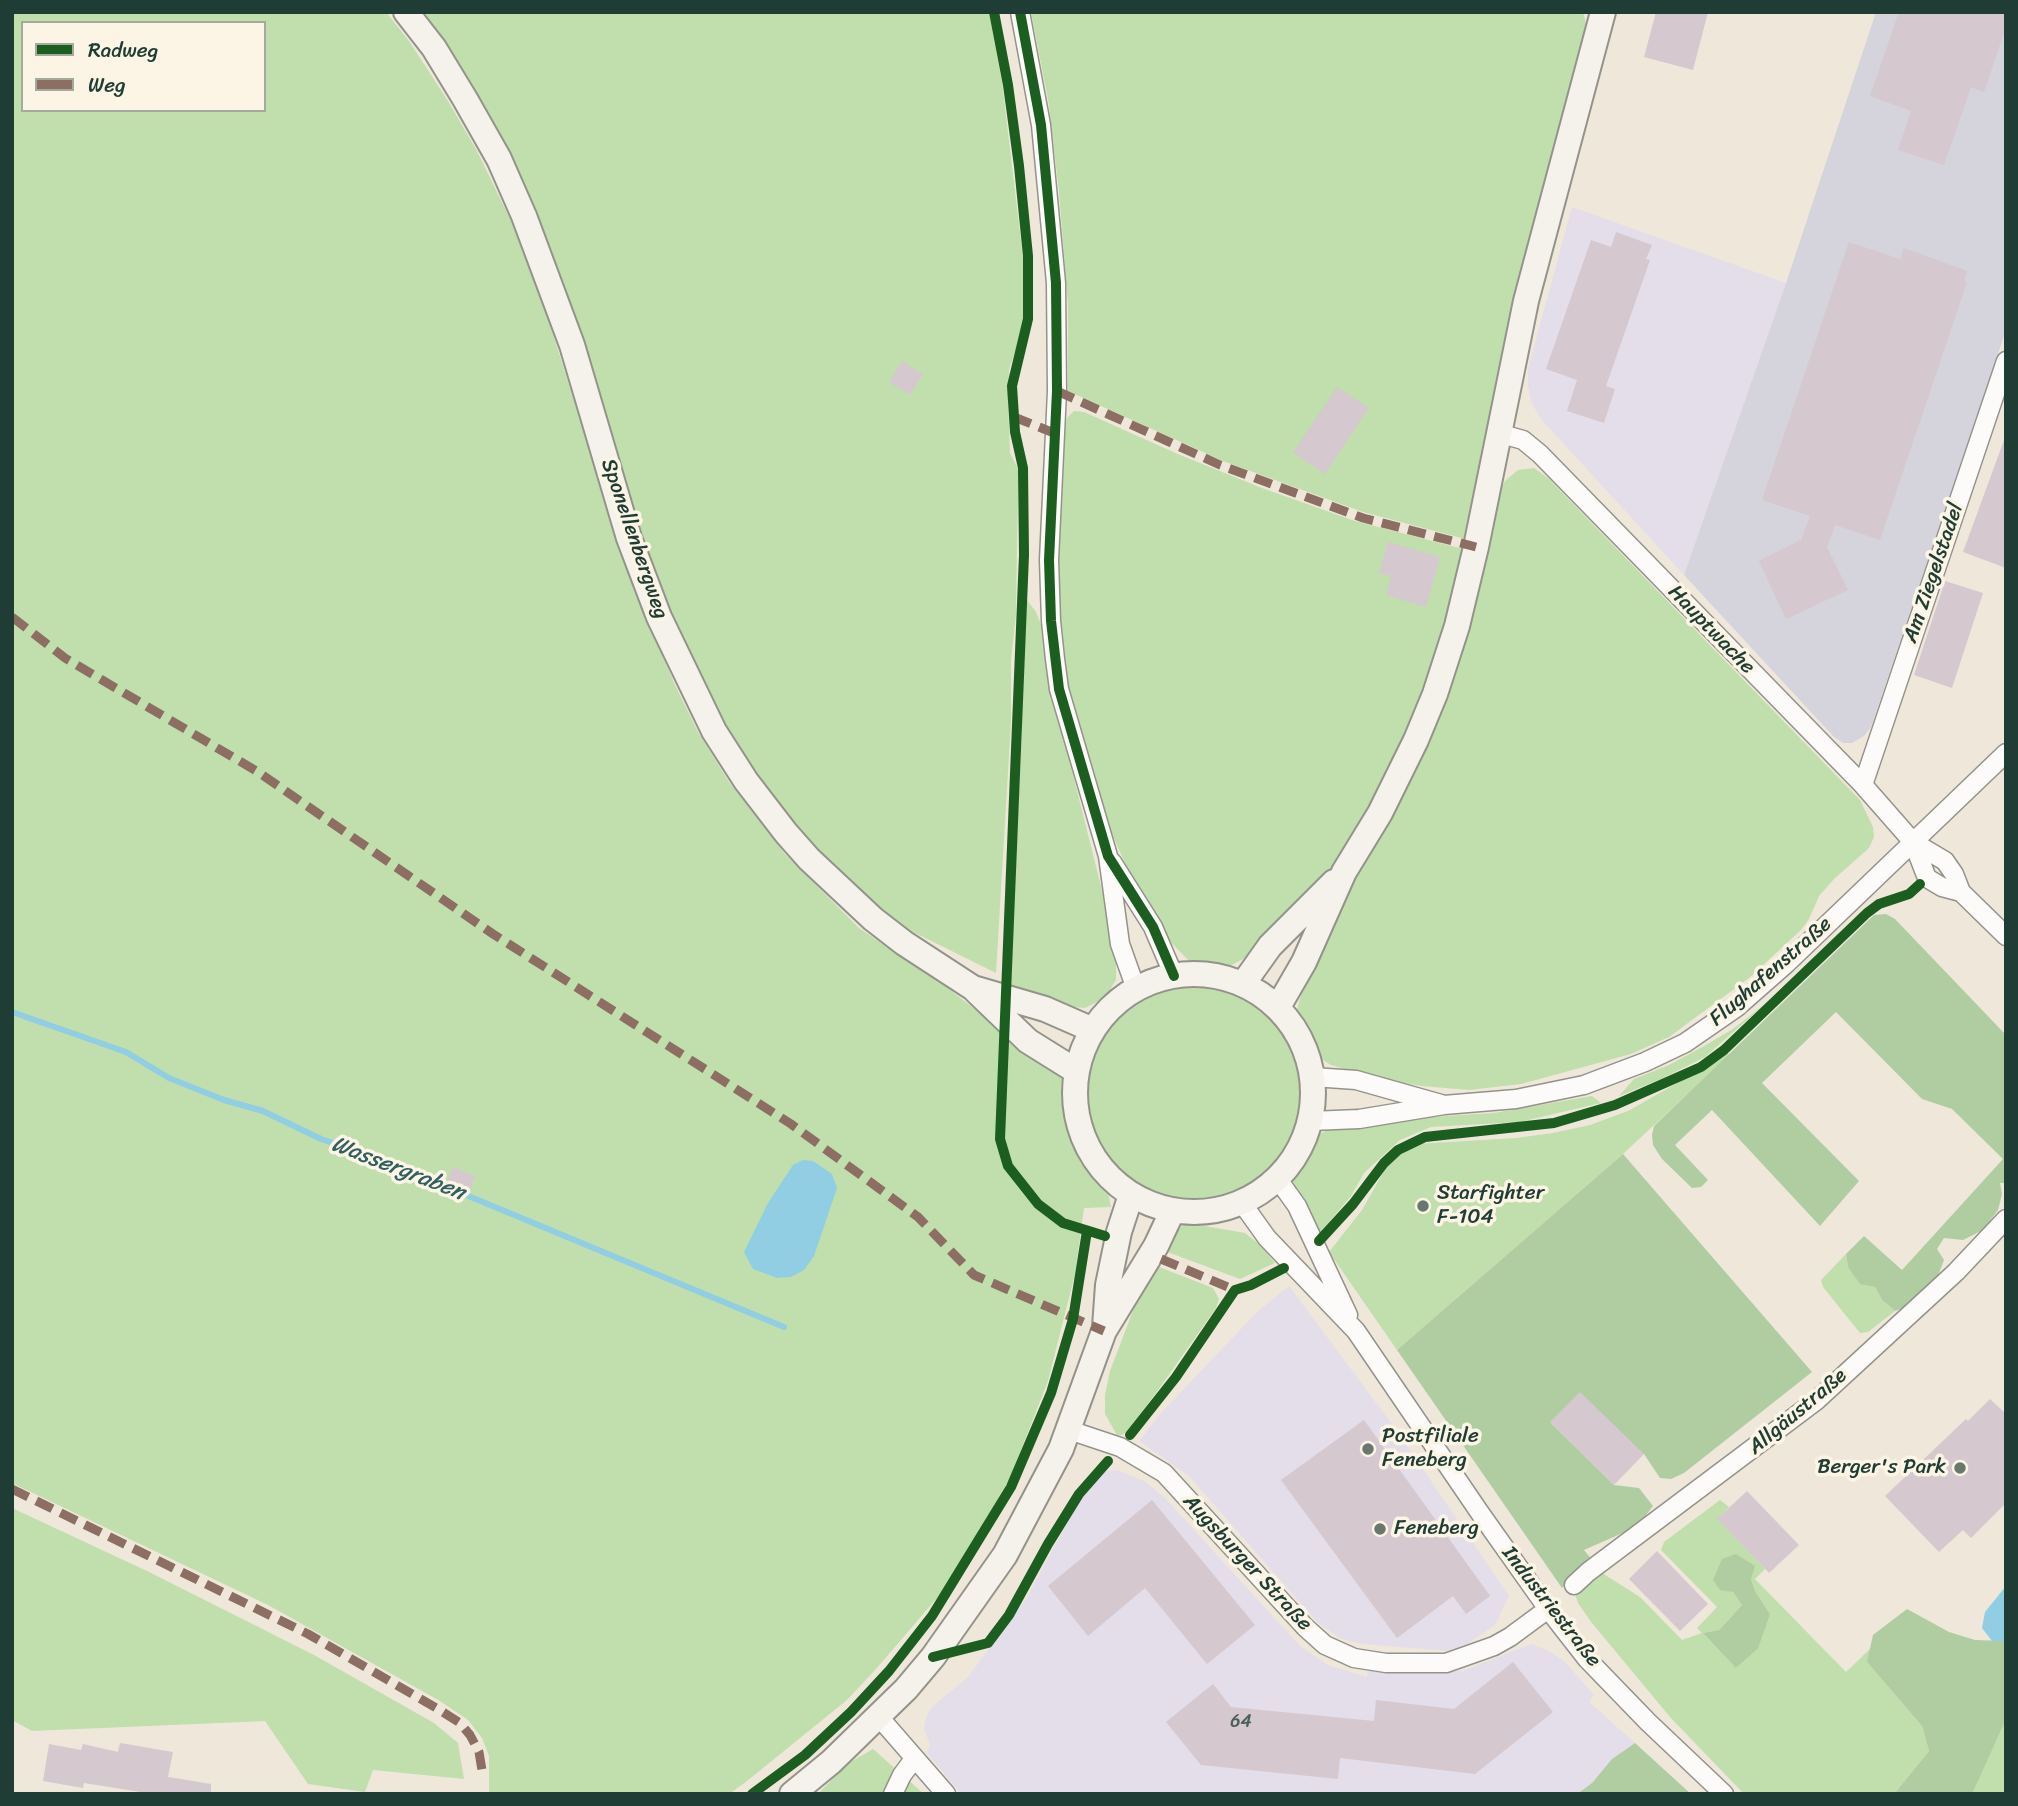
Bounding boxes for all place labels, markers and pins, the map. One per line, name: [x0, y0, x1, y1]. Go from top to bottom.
place label: Starfighter F-104: [1437, 1181, 1544, 1231]
marker: Starfighter F-104: [1415, 1198, 1431, 1214]
place label: Postfiliale Feneberg: [1382, 1424, 1479, 1474]
marker: Postfiliale Feneberg: [1360, 1441, 1376, 1457]
place label: Berger's Park: [1817, 1455, 1946, 1481]
marker: Berger's Park: [1952, 1460, 1968, 1476]
place label: Feneberg: [1394, 1516, 1479, 1542]
marker: Feneberg: [1372, 1521, 1388, 1537]

